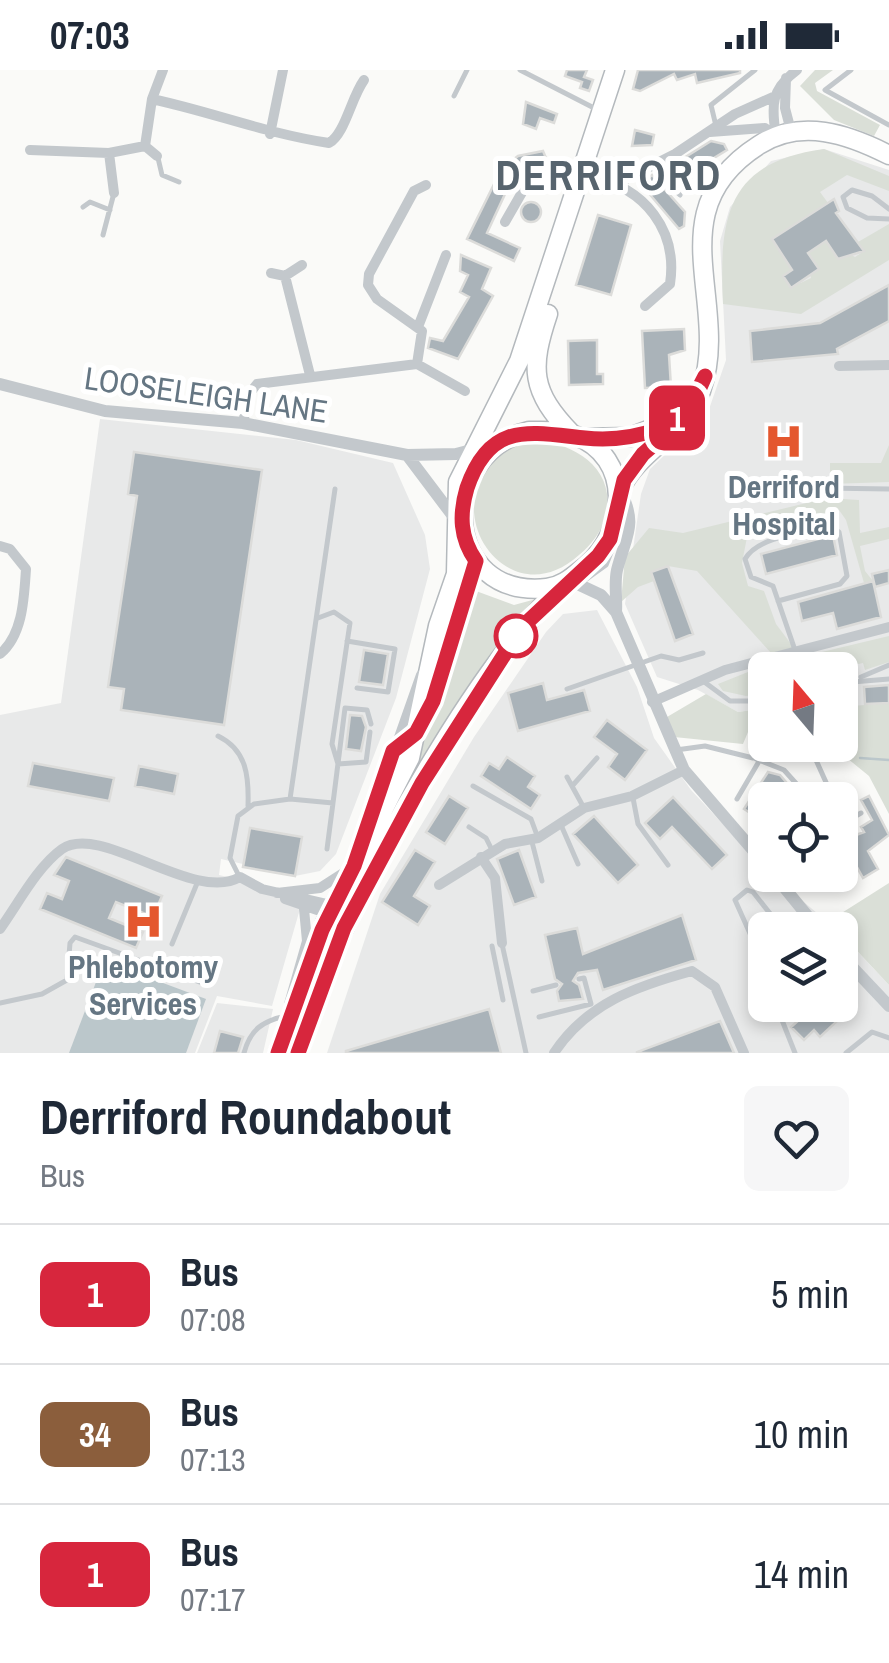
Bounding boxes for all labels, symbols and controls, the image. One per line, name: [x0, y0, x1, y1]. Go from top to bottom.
text: 07:03: [50, 10, 130, 61]
district label: DERRIFORD: [495, 147, 723, 203]
street label: LOOSELEIGH LANE: [82, 356, 330, 433]
line badge: 1: [644, 386, 710, 450]
text: 1: [669, 395, 685, 442]
hospital icon: Derriford Hospital: [763, 421, 805, 463]
place label: Derriford Hospital: [728, 465, 840, 545]
unlabelled marker: [495, 615, 537, 657]
north arrow: [748, 652, 858, 762]
map controls: [748, 652, 858, 1022]
button: locate: [748, 782, 858, 892]
hospital icon: Phlebotomy Services: [122, 901, 164, 943]
button: layers: [748, 912, 858, 1022]
place label: Phlebotomy Services: [68, 945, 218, 1025]
text: Derriford Roundabout: [40, 1084, 451, 1149]
button: heart: [744, 1086, 849, 1191]
text: Bus: [40, 1154, 85, 1197]
text: Bus: [180, 1247, 239, 1298]
text: 5 min: [771, 1269, 849, 1320]
text: 1: [87, 1271, 103, 1318]
text: 07:08: [180, 1298, 246, 1341]
text: Bus: [180, 1387, 239, 1438]
text: 10 min: [754, 1409, 849, 1460]
text: 34: [79, 1411, 111, 1458]
text: 07:13: [180, 1438, 246, 1481]
text: Bus: [180, 1527, 239, 1578]
text: 14 min: [754, 1549, 849, 1600]
text: 1: [87, 1551, 103, 1598]
text: 07:17: [180, 1578, 246, 1621]

